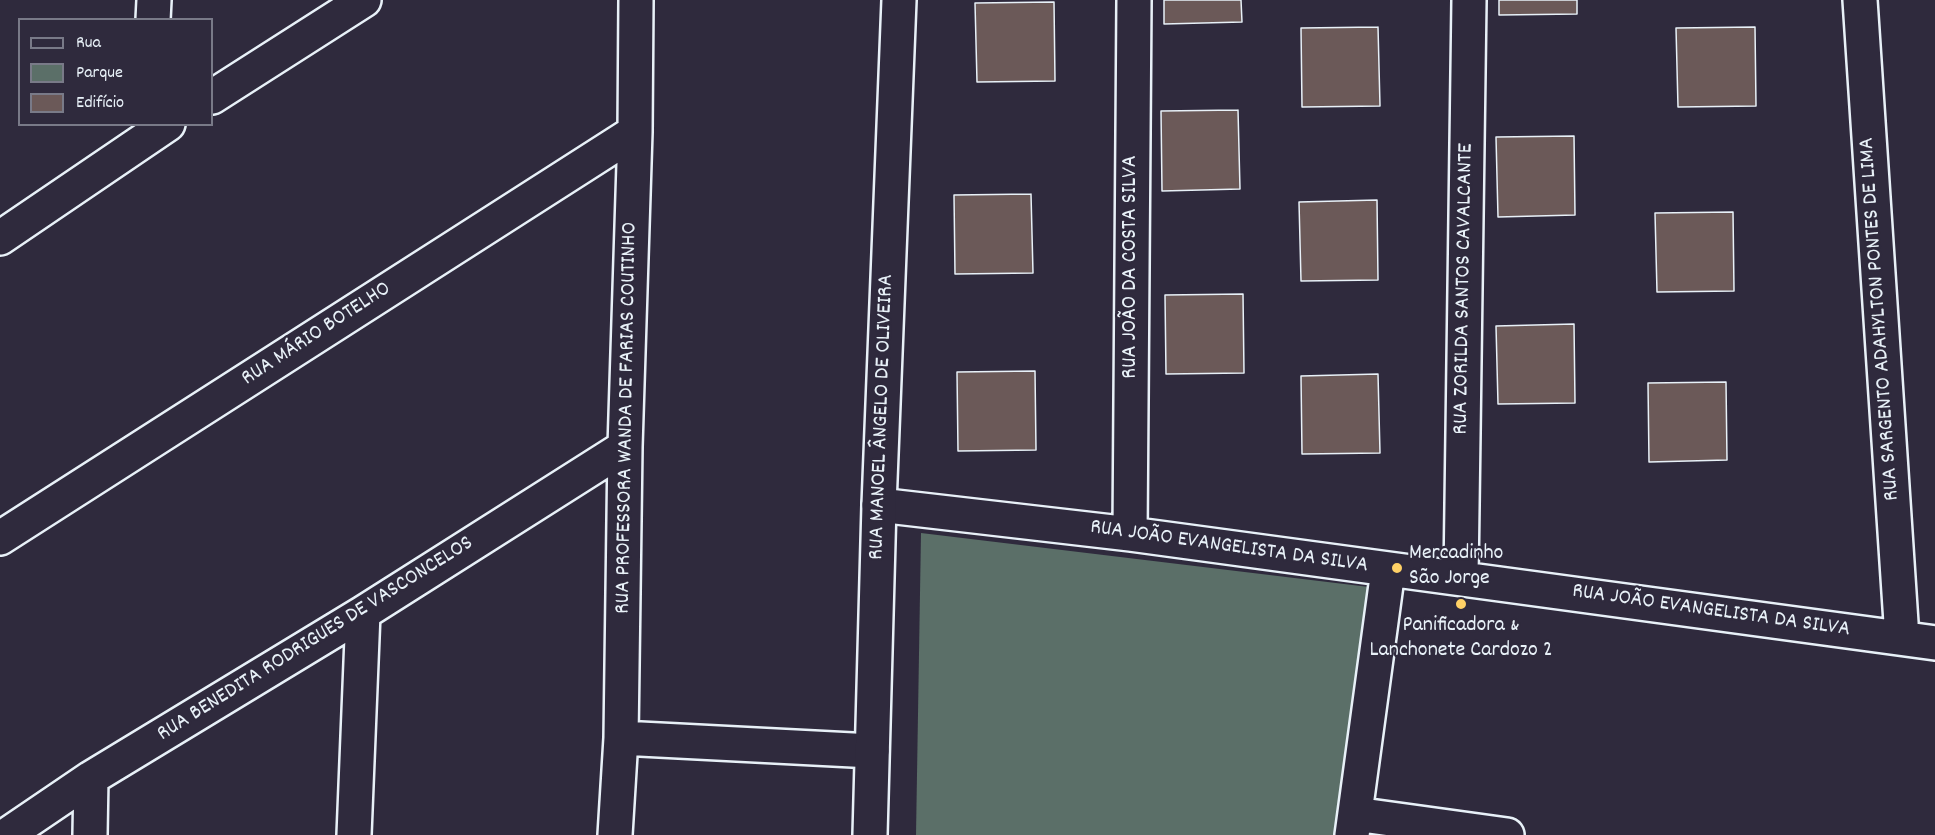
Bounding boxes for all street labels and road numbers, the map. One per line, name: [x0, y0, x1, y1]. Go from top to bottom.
street label: RUA SARGENTO ADAHYLTON PONTES DE LIMA: [1855, 136, 1907, 502]
street label: RUA ZORILDA SANTOS CAVALCANTE: [1449, 143, 1481, 435]
street label: RUA JOÃO DA COSTA SILVA: [1119, 155, 1145, 379]
street label: RUA PROFESSORA WANDA DE FARIAS COUTINHO: [611, 222, 645, 614]
street label: RUA MANOEL ÂNGELO DE OLIVEIRA: [865, 274, 901, 560]
street label: RUA MÁRIO BOTELHO: [237, 277, 397, 393]
street label: RUA JOÃO EVANGELISTA DA SILVA: [1088, 515, 1370, 581]
street label: RUA BENEDITA RODRIGUES DE VASCONCELOS: [153, 531, 479, 749]
street label: RUA JOÃO EVANGELISTA DA SILVA: [1570, 579, 1852, 645]

